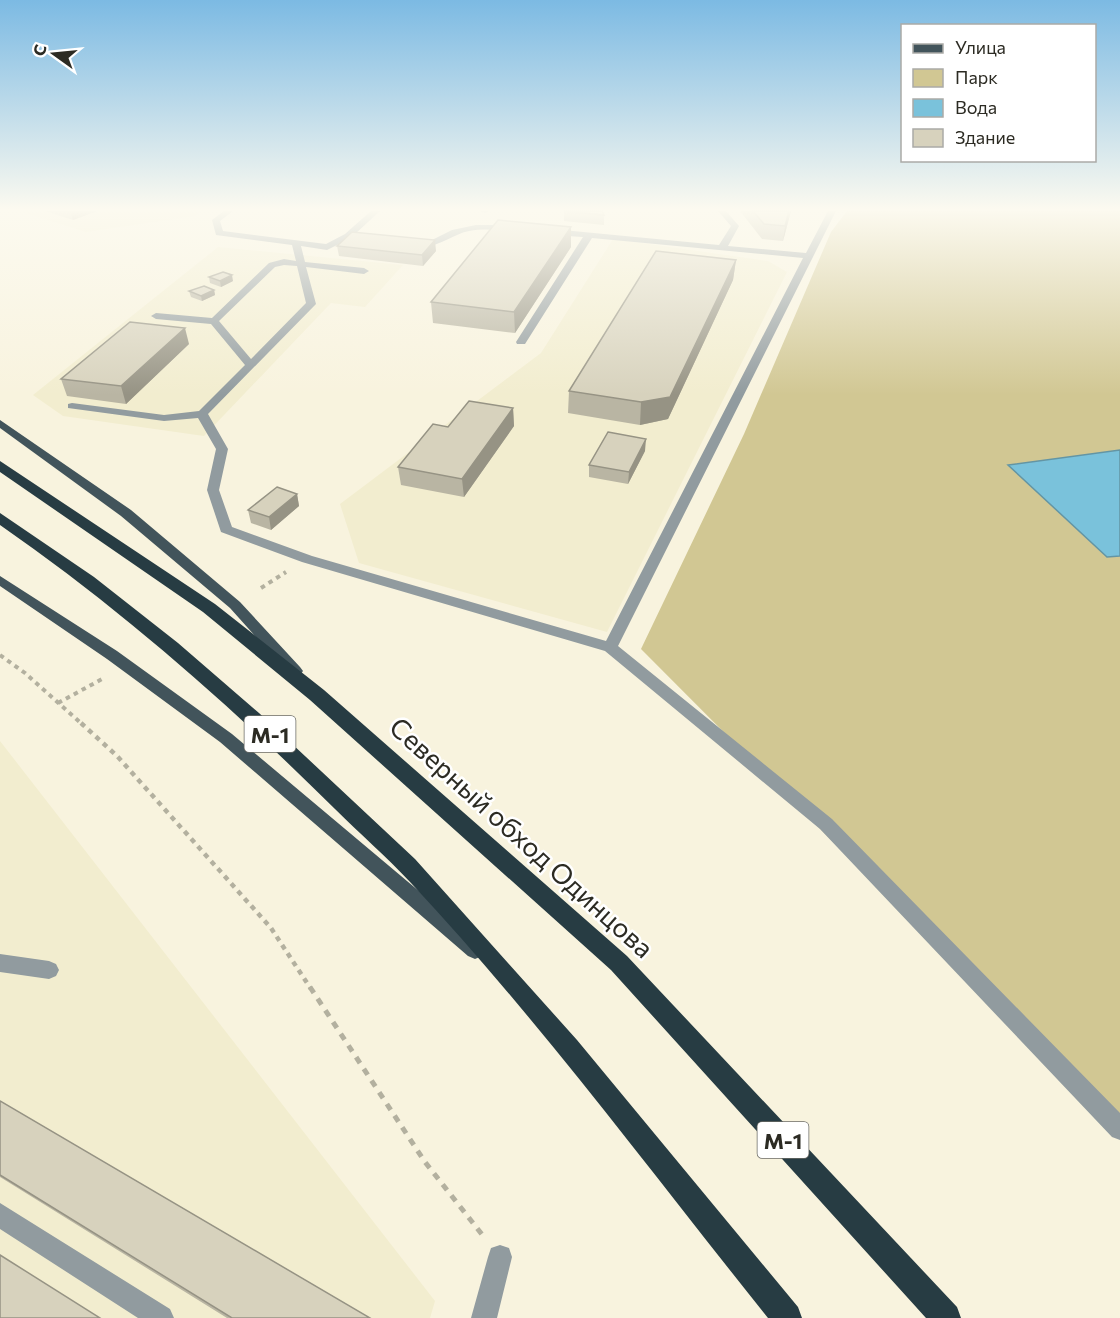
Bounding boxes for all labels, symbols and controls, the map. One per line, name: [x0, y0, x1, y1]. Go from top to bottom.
north arrow: [24, 24, 84, 84]
legend: [901, 24, 1096, 162]
text: Улица: [955, 36, 1006, 58]
text: С: [28, 42, 50, 58]
text: Парк: [955, 66, 998, 88]
text: Вода: [955, 96, 997, 118]
text: Здание: [955, 126, 1015, 148]
street label: Северный обход Одинцова: [383, 710, 661, 964]
road number: М-1: [244, 716, 296, 752]
road number: М-1: [758, 1122, 808, 1158]

